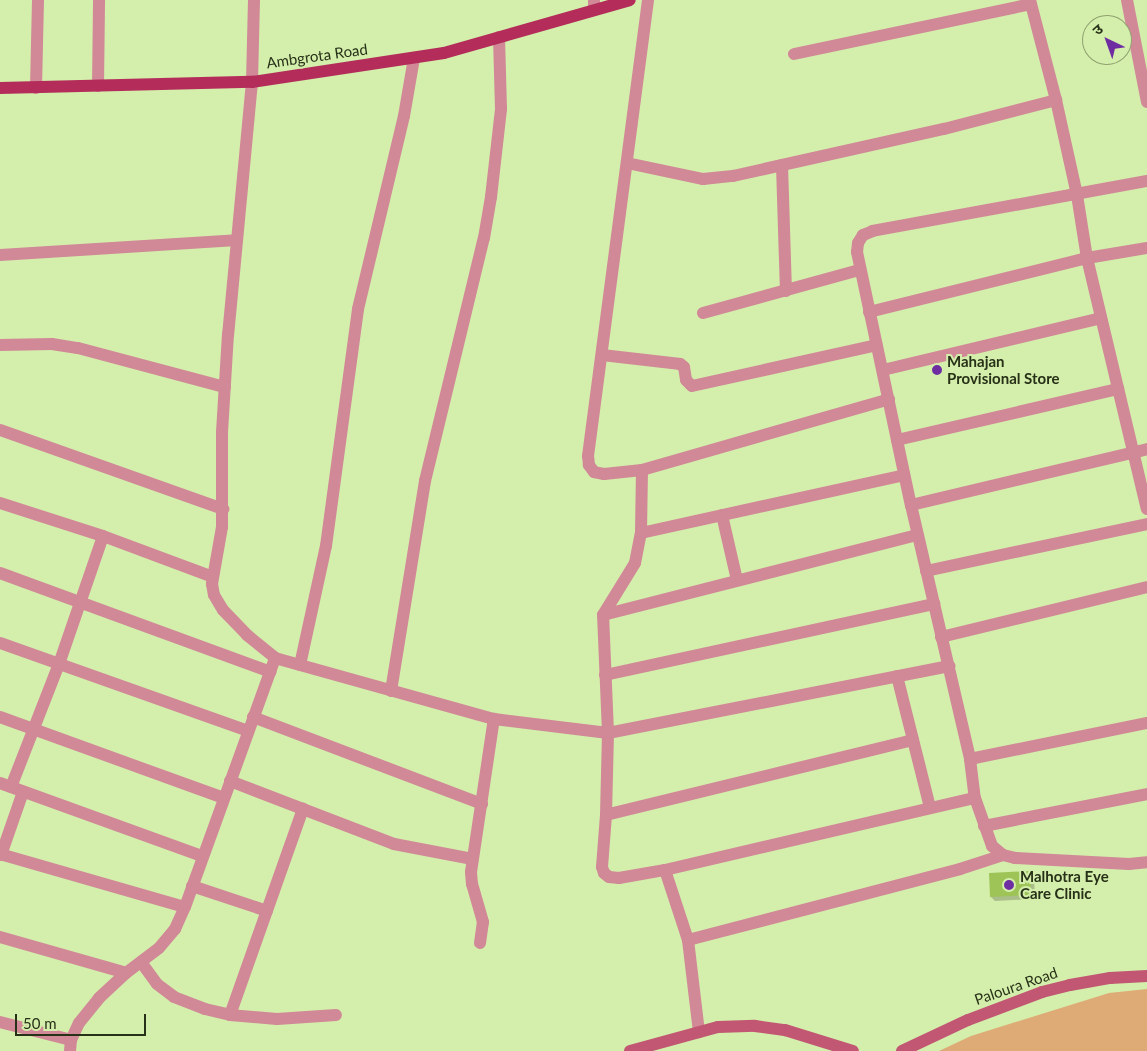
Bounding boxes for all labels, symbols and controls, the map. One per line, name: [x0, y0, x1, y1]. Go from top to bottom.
north arrow: [1082, 15, 1132, 65]
text: उ: [1089, 20, 1106, 38]
street label: Ambgrota Road: [265, 40, 369, 72]
place label: Mahajan Provisional Store: [947, 352, 1060, 387]
marker: Mahajan Provisional Store: [931, 364, 943, 376]
place label: Malhotra Eye Care Clinic: [1020, 867, 1109, 902]
marker: Malhotra Eye Care Clinic: [1002, 878, 1016, 892]
street label: Paloura Road: [972, 963, 1060, 1009]
scale bar: [18, 1004, 149, 1036]
text: 50 m: [23, 1014, 57, 1032]

